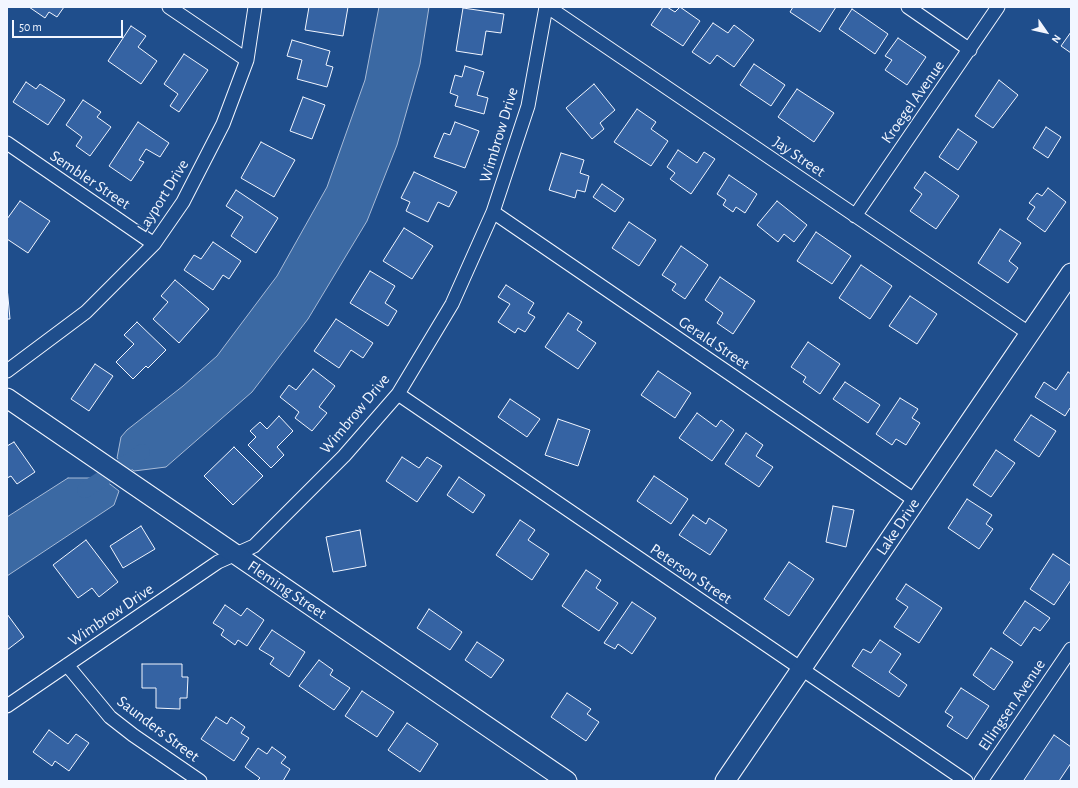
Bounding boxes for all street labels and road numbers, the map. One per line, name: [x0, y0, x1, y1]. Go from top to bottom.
street label: Kroegel Avenue: [877, 57, 949, 147]
street label: Wimbrow Drive: [475, 85, 523, 185]
street label: Jay Street: [769, 133, 829, 181]
street label: Sembler Street: [46, 146, 134, 214]
street label: Layport Drive: [133, 156, 193, 236]
street label: Gerald Street: [675, 312, 753, 374]
street label: Wimbrow Drive: [316, 370, 394, 458]
street label: Lake Drive: [872, 495, 924, 559]
street label: Peterson Street: [646, 540, 736, 608]
street label: Fleming Street: [244, 557, 330, 623]
street label: Wimbrow Drive: [65, 579, 157, 651]
street label: Ellingsen Avenue: [974, 656, 1050, 754]
street label: Saunders Street: [113, 692, 203, 766]

